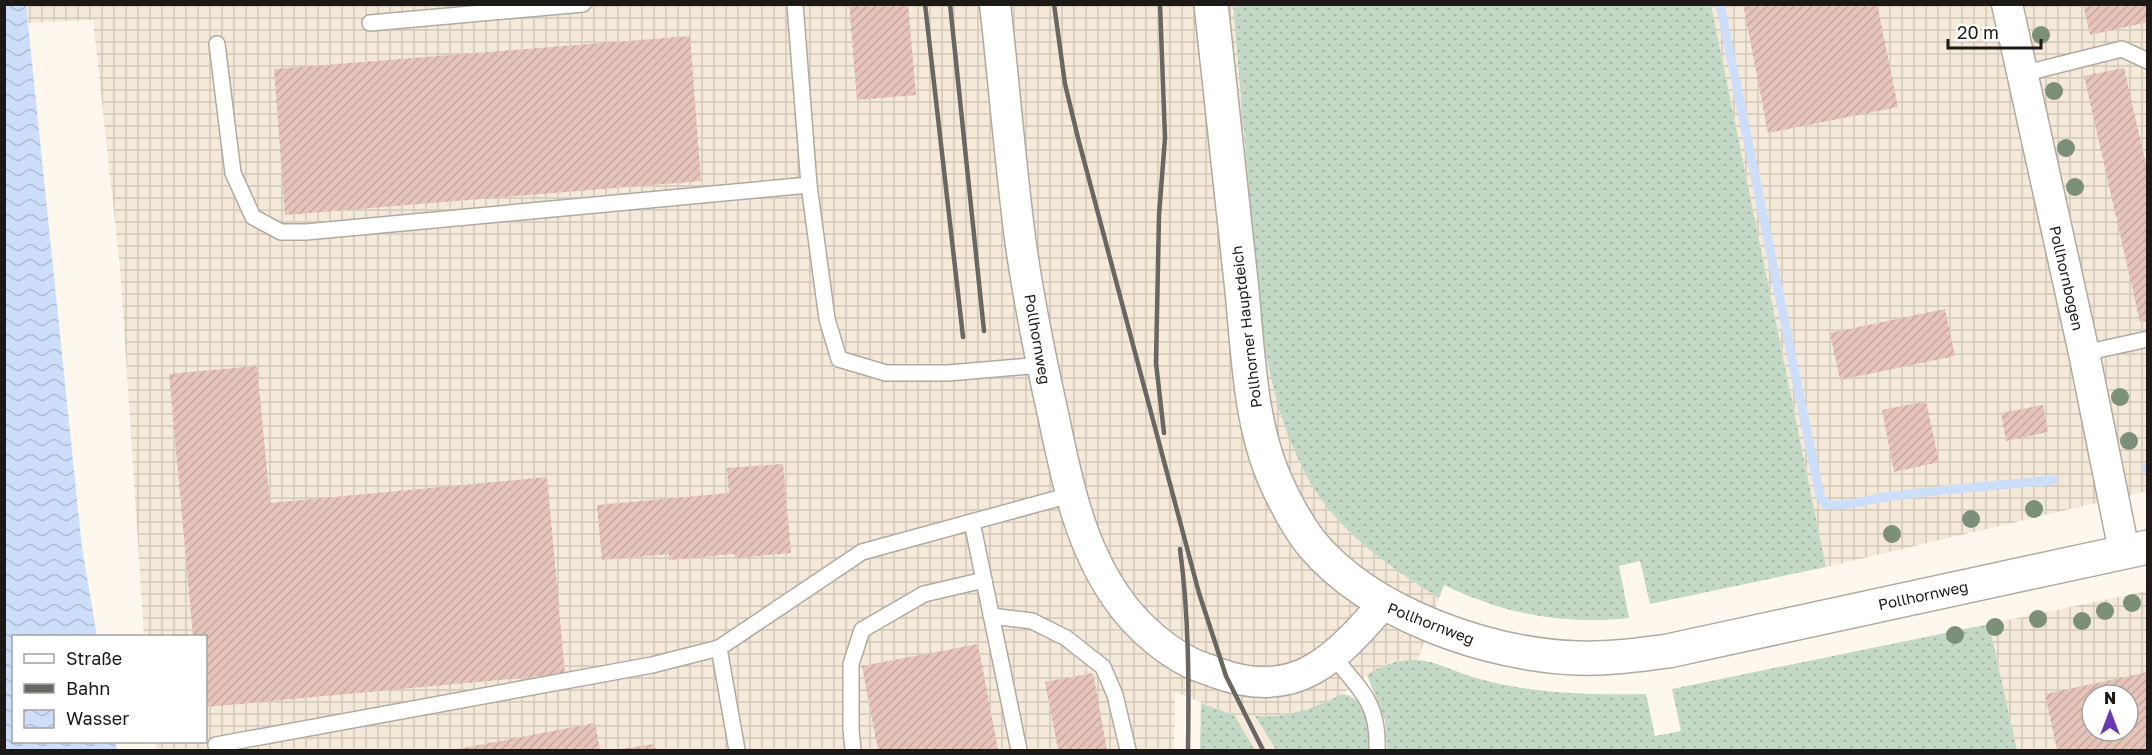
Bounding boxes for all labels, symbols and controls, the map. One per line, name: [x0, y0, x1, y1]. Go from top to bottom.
scale bar: [1948, 12, 2041, 50]
text: 20 m: [1957, 21, 1999, 43]
street label: Pollhornbogen: [2046, 224, 2088, 332]
street label: Pollhorner Hauptdeich: [1227, 245, 1265, 409]
street label: Pollhornweg: [1021, 292, 1055, 386]
street label: Pollhornweg: [1876, 577, 1970, 613]
street label: Pollhornweg: [1385, 598, 1477, 648]
legend: [12, 635, 207, 743]
text: Straße: [66, 647, 122, 669]
text: Bahn: [66, 677, 110, 699]
north arrow: [2080, 683, 2140, 743]
text: N: [2104, 688, 2116, 708]
text: Wasser: [66, 707, 129, 729]

